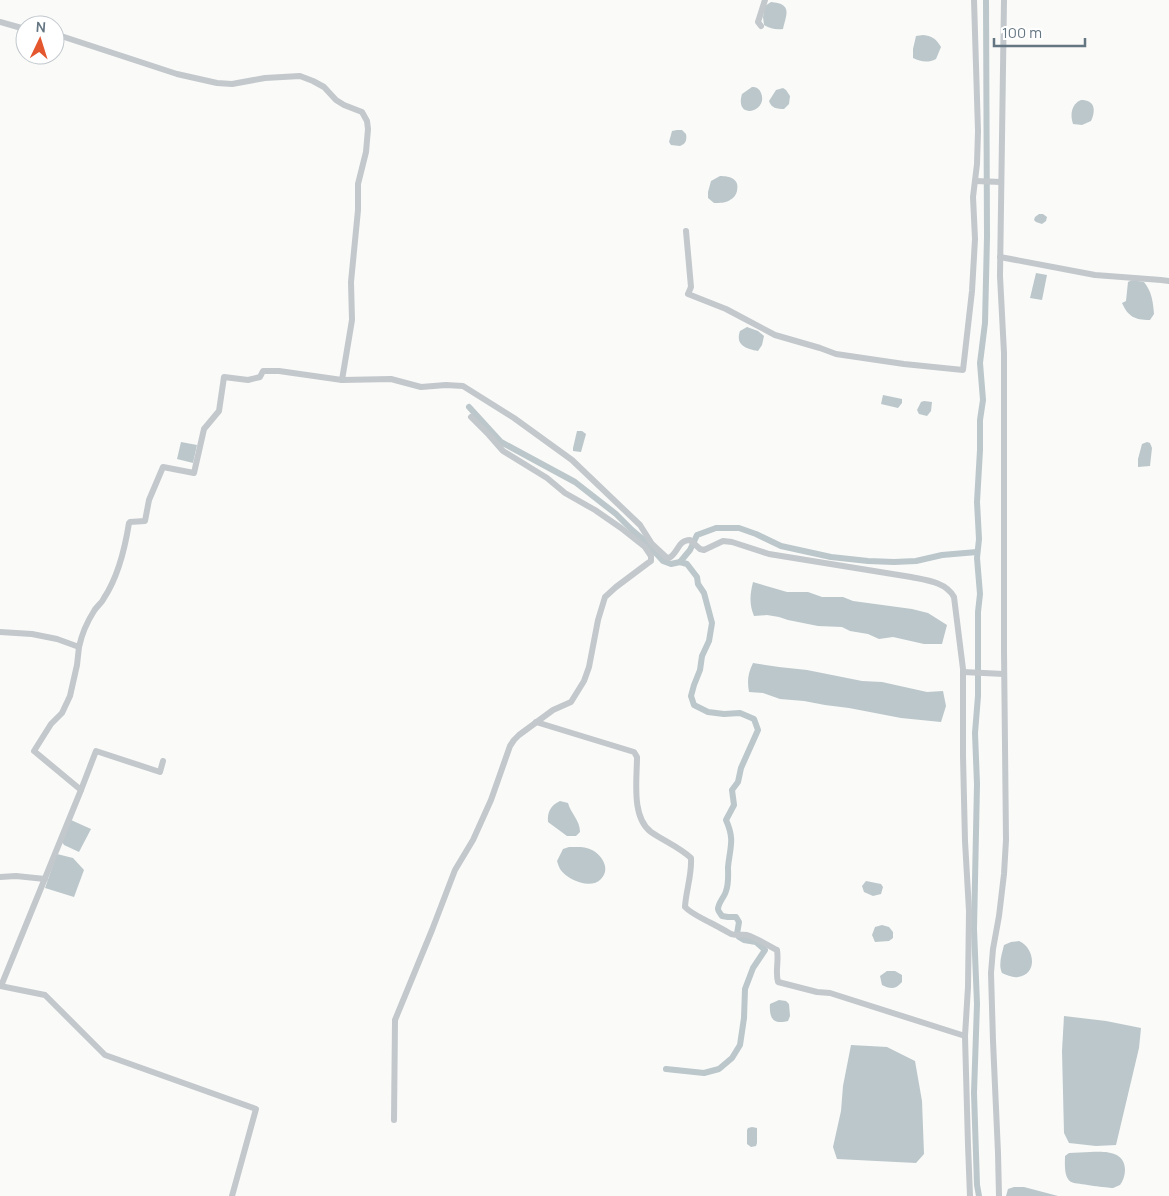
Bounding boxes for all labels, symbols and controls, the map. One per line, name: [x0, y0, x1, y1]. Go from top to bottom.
north arrow: [15, 15, 65, 65]
scale bar: [994, 15, 1085, 47]
text: N: [35, 17, 47, 36]
text: 100 m: [1002, 22, 1042, 43]

